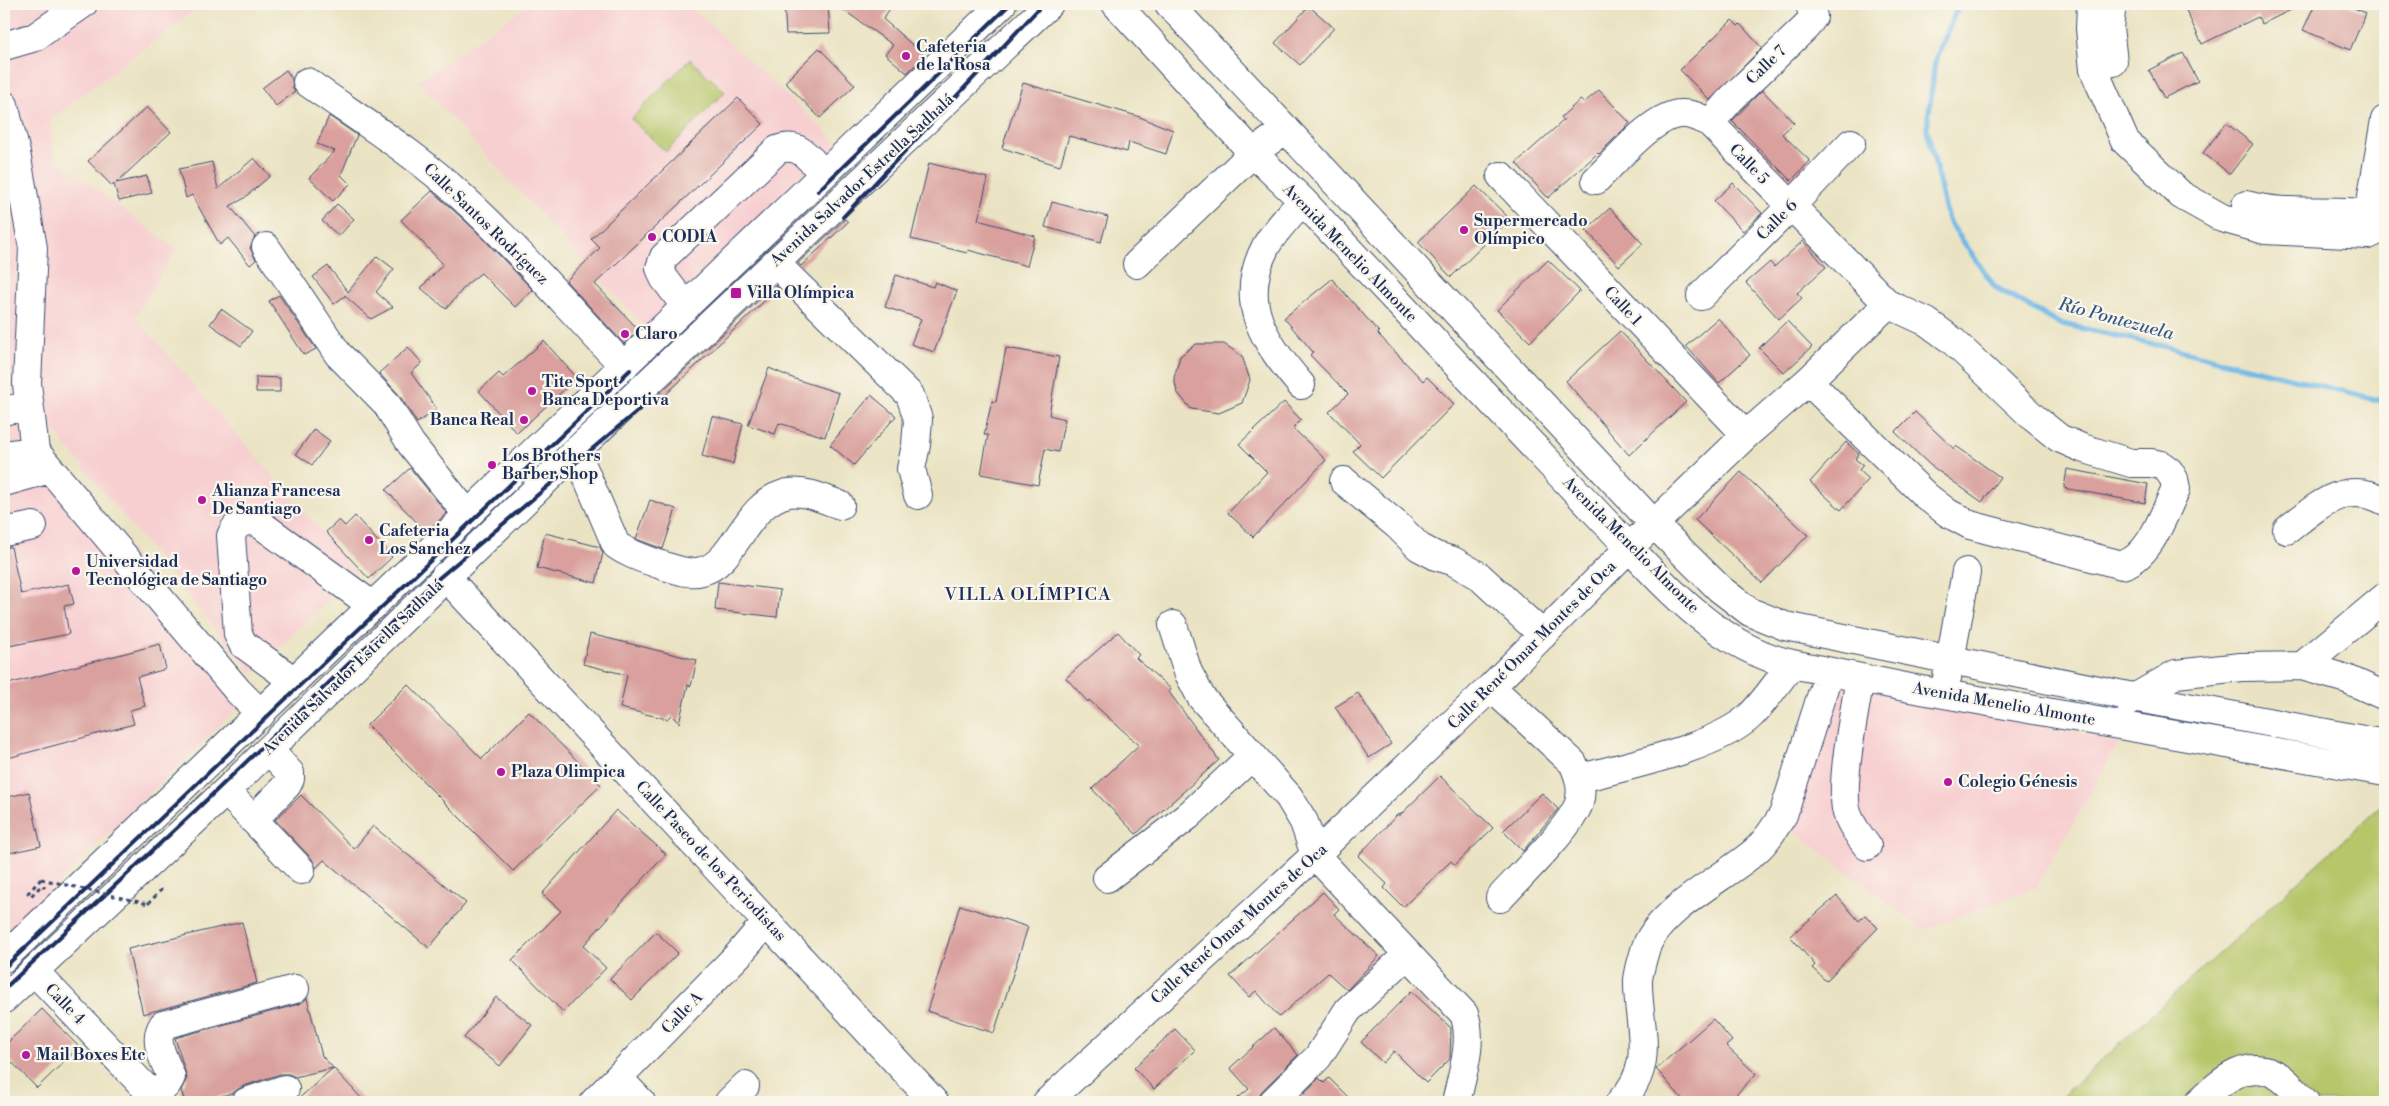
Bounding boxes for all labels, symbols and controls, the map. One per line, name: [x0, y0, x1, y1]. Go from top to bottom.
place label: Cafeteria de la Rosa: [916, 37, 991, 75]
street label: Calle 7: [1742, 41, 1790, 89]
marker: Cafeteria de la Rosa: [900, 50, 912, 62]
street label: Avenida Salvador Estrella Sadhalá: [765, 89, 959, 271]
street label: Calle 5: [1725, 140, 1773, 189]
street label: Calle Santos Rodríguez: [419, 159, 553, 289]
street label: Avenida Menelio Almonte: [1278, 179, 1422, 327]
street label: Calle 6: [1752, 195, 1802, 245]
place label: Supermercado Olímpico: [1474, 211, 1588, 249]
marker: Supermercado Olímpico: [1458, 224, 1470, 236]
place label: CODIA: [662, 227, 717, 247]
marker: CODIA: [646, 231, 658, 243]
street label: Calle 1: [1600, 282, 1646, 330]
place label: Villa Olímpica: [746, 283, 854, 303]
marker: Villa Olímpica: [729, 286, 743, 300]
water label: Río Pontezuela: [2055, 292, 2177, 346]
place label: Claro: [635, 324, 678, 344]
marker: Claro: [619, 328, 631, 340]
place label: Tite Sport Banca Deportiva: [542, 372, 669, 410]
marker: Tite Sport Banca Deportiva: [526, 385, 538, 397]
place label: Banca Real: [430, 410, 515, 430]
marker: Banca Real: [518, 414, 530, 426]
place label: Los Brothers Barber Shop: [502, 446, 601, 484]
marker: Los Brothers Barber Shop: [486, 459, 498, 471]
street label: Avenida Menelio Almonte: [1558, 472, 1704, 618]
place label: Alianza Francesa De Santiago: [211, 481, 341, 519]
marker: Alianza Francesa De Santiago: [196, 494, 208, 506]
place label: Cafeteria Los Sanchez: [379, 521, 471, 559]
marker: Cafeteria Los Sanchez: [363, 534, 375, 546]
place label: Universidad Tecnológica de Santiago: [86, 552, 267, 590]
street label: Calle René Omar Montes de Oca: [1443, 556, 1621, 734]
marker: Universidad Tecnológica de Santiago: [70, 565, 82, 577]
street label: Avenida Salvador Estrella Sadhalá: [258, 574, 448, 760]
district label: VILLA OLÍMPICA: [943, 583, 1112, 606]
street label: Avenida Menelio Almonte: [1910, 678, 2097, 730]
place label: Plaza Olimpica: [511, 762, 625, 782]
marker: Plaza Olimpica: [495, 766, 507, 778]
place label: Colegio Génesis: [1958, 772, 2077, 792]
marker: Colegio Génesis: [1942, 776, 1954, 788]
street label: Calle Paseo de los Periodistas: [631, 777, 791, 945]
street label: Calle René Omar Montes de Oca: [1147, 839, 1332, 1009]
street label: Calle 4: [41, 979, 90, 1029]
street label: Calle A: [657, 987, 708, 1038]
place label: Mail Boxes Etc: [36, 1045, 146, 1065]
marker: Mail Boxes Etc: [20, 1049, 32, 1061]

